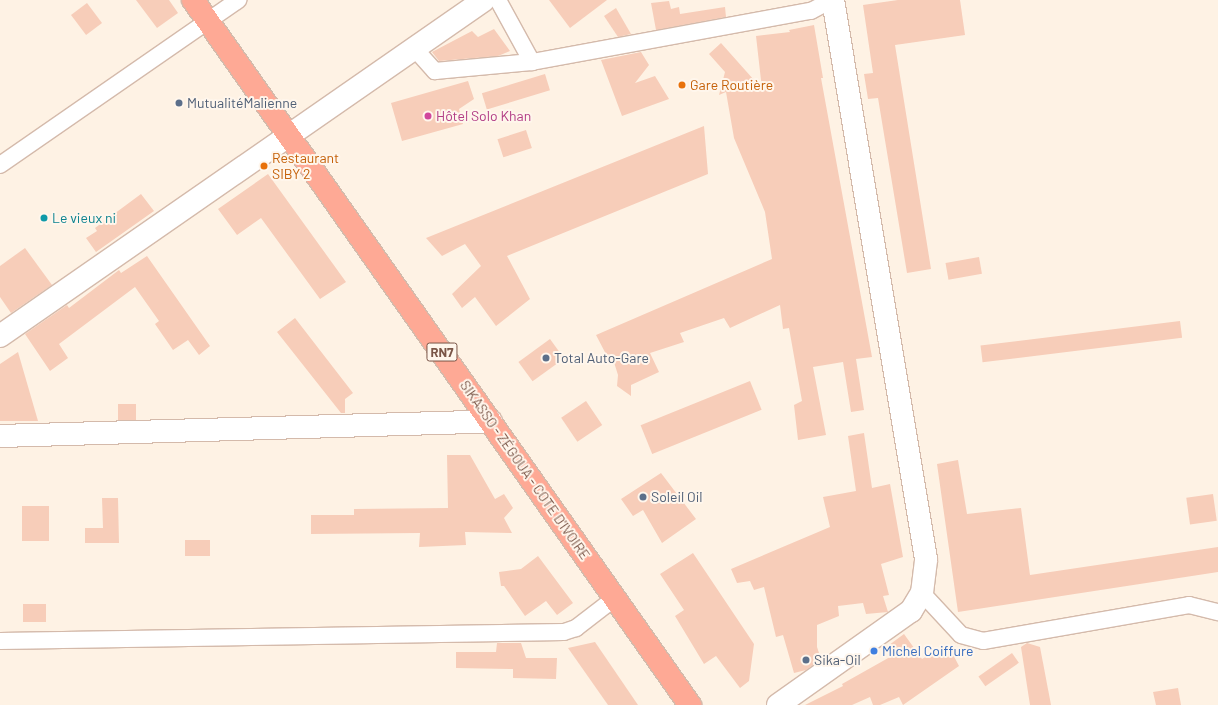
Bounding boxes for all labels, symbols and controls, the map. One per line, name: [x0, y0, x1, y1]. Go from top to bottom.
place label: Gare Routière: [690, 77, 773, 93]
marker: Gare Routière: [677, 80, 687, 90]
place label: MutualitéMalienne: [187, 95, 297, 111]
marker: MutualitéMalienne: [174, 98, 184, 108]
place label: Hôtel Solo Khan: [436, 108, 531, 124]
marker: Hôtel Solo Khan: [423, 111, 433, 121]
place label: Restaurant SIBY 2: [272, 150, 339, 182]
marker: Restaurant SIBY 2: [259, 161, 269, 171]
place label: Le vieux ni: [52, 210, 116, 226]
marker: Le vieux ni: [39, 213, 49, 223]
road number: RN7: [426, 341, 458, 363]
place label: Total Auto-Gare: [554, 350, 649, 366]
marker: Total Auto-Gare: [541, 353, 551, 363]
street label: SIKASSO - ZÉGOUA - COTE D'IVOIRE: [457, 377, 593, 563]
place label: Soleil Oil: [651, 489, 703, 505]
marker: Soleil Oil: [638, 492, 648, 502]
place label: Michel Coiffure: [882, 643, 973, 659]
marker: Michel Coiffure: [869, 646, 879, 656]
place label: Sika-Oil: [814, 652, 861, 668]
marker: Sika-Oil: [801, 655, 811, 665]

